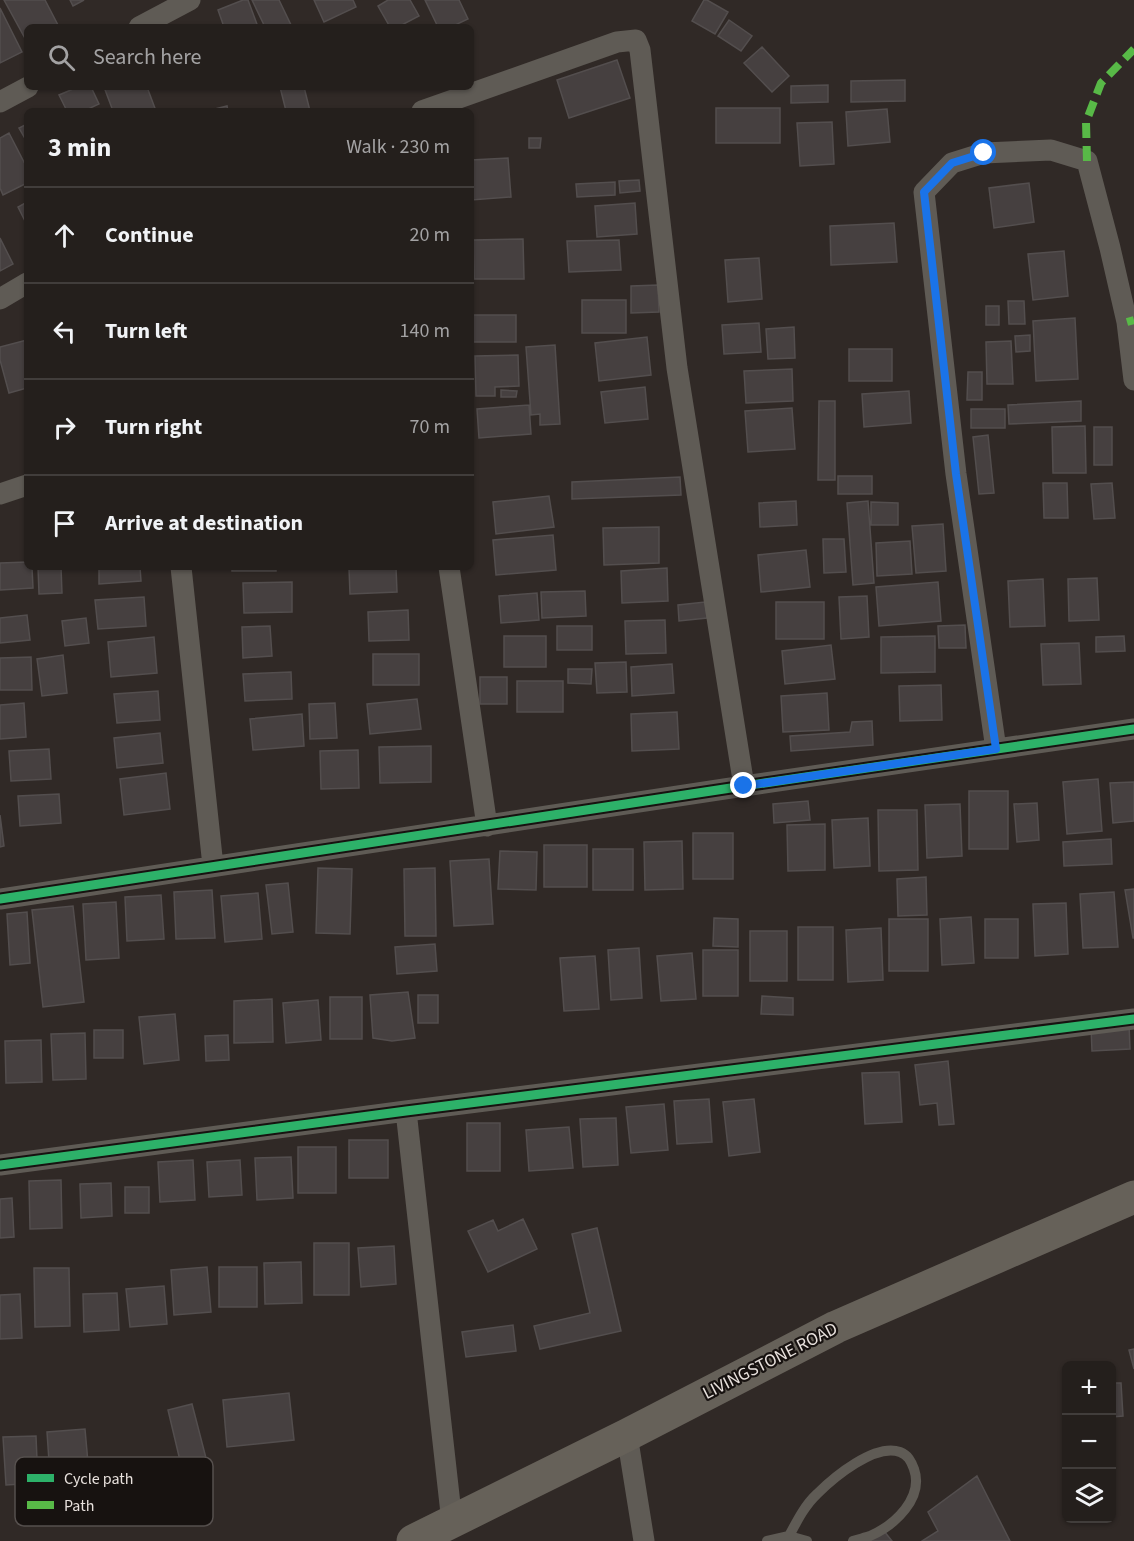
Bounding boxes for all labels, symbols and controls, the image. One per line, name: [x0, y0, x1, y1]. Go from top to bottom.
search box: [24, 24, 474, 90]
icon: search: [45, 41, 78, 74]
text: Search here: [93, 41, 201, 73]
text: 3 min: [48, 129, 111, 166]
text: Walk · 230 m: [346, 133, 450, 161]
route start: [970, 139, 996, 165]
icon: ahead: [48, 219, 81, 252]
text: Continue: [105, 219, 194, 251]
text: 20 m: [410, 221, 450, 249]
icon: left: [48, 315, 81, 348]
text: Turn left: [105, 315, 187, 347]
text: 140 m: [400, 317, 450, 345]
icon: right: [48, 411, 81, 444]
text: Turn right: [105, 411, 202, 443]
text: 70 m: [410, 413, 450, 441]
icon: arrive: [48, 507, 81, 540]
text: Arrive at destination: [105, 507, 303, 539]
route end: [730, 772, 756, 798]
street label: LIVINGSTONE ROAD: [698, 1316, 842, 1406]
map controls: [1062, 1361, 1116, 1523]
button: +: [1062, 1361, 1116, 1415]
button: −: [1062, 1415, 1116, 1469]
legend: [15, 1457, 213, 1526]
text: Cycle path: [64, 1468, 133, 1490]
button: layers: [1062, 1469, 1116, 1523]
text: Path: [64, 1495, 94, 1517]

